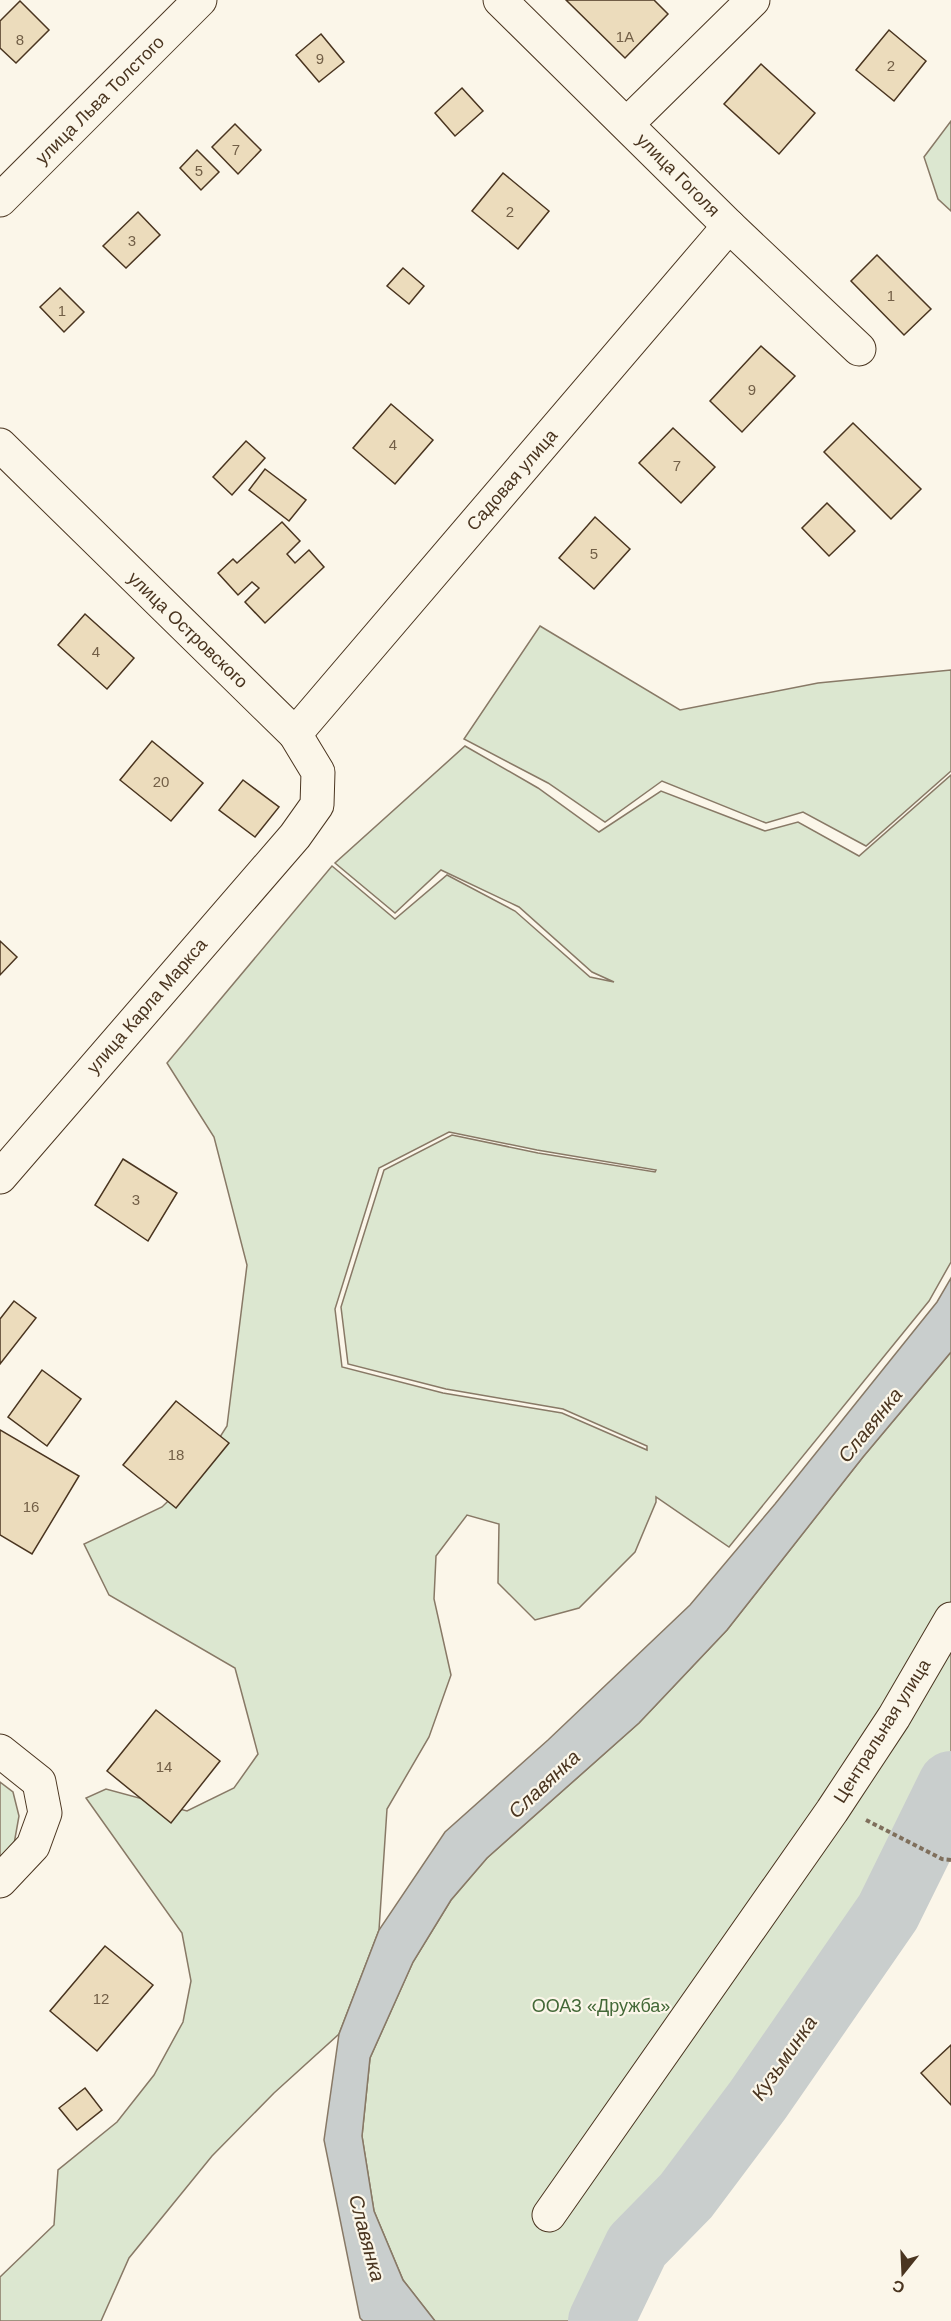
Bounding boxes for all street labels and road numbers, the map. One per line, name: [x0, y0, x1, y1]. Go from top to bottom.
street label: улица Льва Толстого: [32, 32, 168, 168]
street label: улица Гоголя: [632, 129, 724, 221]
street label: Садовая улица: [463, 425, 562, 535]
street label: улица Островского: [124, 568, 252, 692]
street label: улица Карла Маркса: [83, 934, 212, 1078]
street label: Центральная улица: [830, 1655, 935, 1807]

